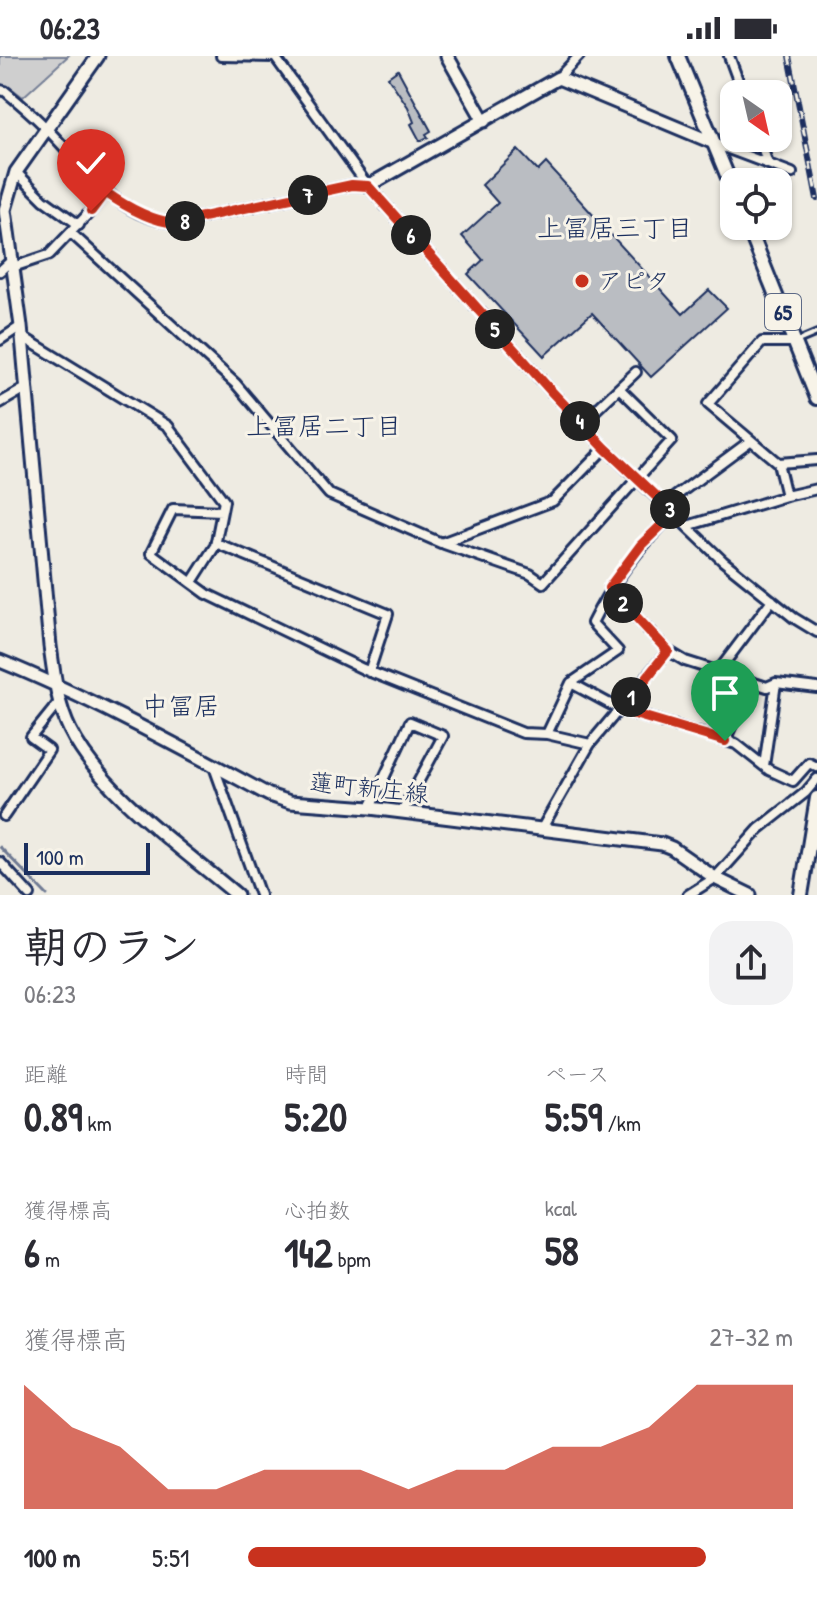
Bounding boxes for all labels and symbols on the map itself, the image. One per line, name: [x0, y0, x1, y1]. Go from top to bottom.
north arrow: [720, 80, 792, 152]
pin: [57, 129, 125, 211]
pin: 7: [288, 175, 328, 215]
pin: 8: [165, 201, 205, 241]
district label: 上冨居三丁目: [537, 210, 693, 245]
pin: 6: [391, 215, 431, 255]
place label: アピタ: [598, 264, 670, 296]
marker: アピタ: [573, 272, 591, 290]
road number: 65: [765, 294, 801, 330]
pin: 5: [475, 309, 515, 349]
pin: 4: [560, 401, 600, 441]
district label: 上冨居二丁目: [246, 408, 402, 443]
pin: 3: [650, 489, 690, 529]
pin: 2: [603, 583, 643, 623]
pin: [691, 659, 759, 741]
pin: 1: [611, 677, 651, 717]
district label: 中冨居: [142, 688, 220, 723]
street label: 蓮町新庄線: [308, 765, 430, 809]
scale bar: [24, 839, 150, 875]

